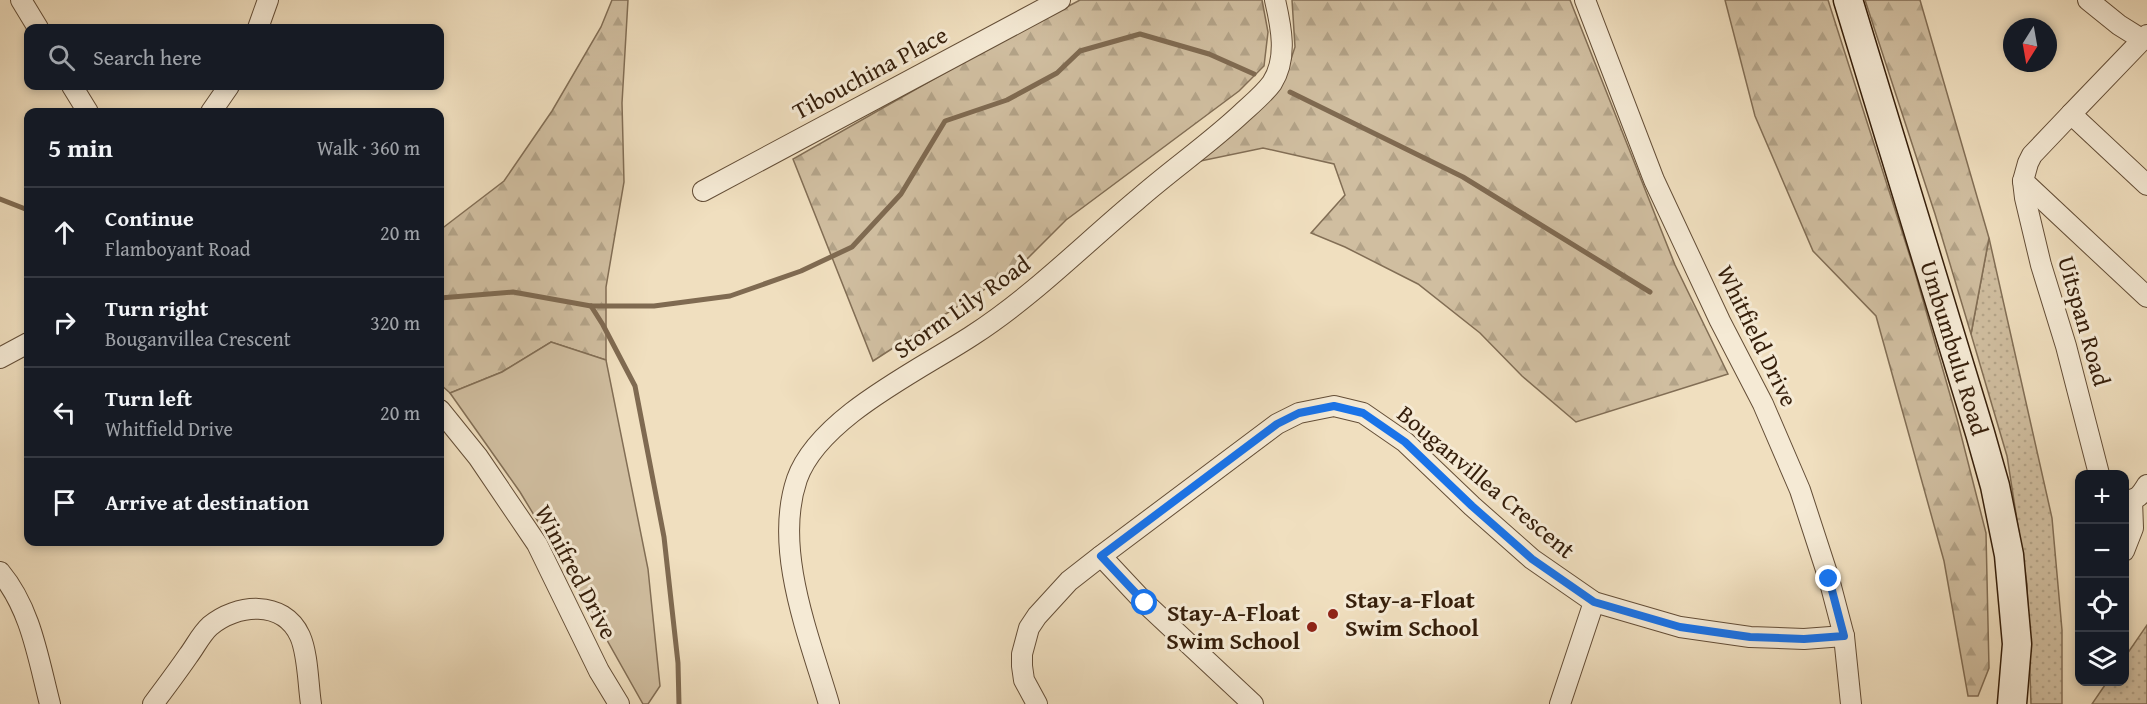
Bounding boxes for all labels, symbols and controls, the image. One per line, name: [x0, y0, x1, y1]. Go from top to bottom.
street label: Tibouchina Place: [786, 17, 954, 128]
north arrow: [2003, 18, 2057, 72]
search box: [24, 24, 444, 90]
icon: search: [45, 41, 78, 74]
text: Search here: [93, 41, 202, 73]
text: 5 min: [48, 128, 113, 167]
text: Walk · 360 m: [317, 133, 420, 162]
text: Continue: [105, 202, 194, 234]
icon: ahead: [48, 216, 81, 249]
text: 20 m: [380, 218, 420, 247]
text: Flamboyant Road: [105, 234, 250, 263]
street label: Storm Lily Road: [886, 246, 1037, 367]
street label: Uitspan Road: [2049, 252, 2120, 390]
street label: Umbumbulu Road: [1911, 256, 1998, 440]
street label: Whitfield Drive: [1708, 259, 1807, 412]
text: Turn right: [105, 292, 208, 324]
icon: right: [48, 306, 81, 339]
text: 320 m: [370, 308, 420, 337]
text: Bouganvillea Crescent: [105, 324, 291, 353]
text: Turn left: [105, 382, 192, 414]
icon: left: [48, 396, 81, 429]
street label: Bouganvillea Crescent: [1390, 397, 1583, 567]
text: 20 m: [380, 398, 420, 427]
text: Whitfield Drive: [105, 414, 233, 443]
map controls: [2075, 470, 2129, 686]
button: +: [2075, 470, 2129, 524]
icon: arrive: [48, 486, 81, 519]
text: Arrive at destination: [105, 486, 309, 518]
street label: Winifred Drive: [526, 498, 627, 645]
button: −: [2075, 524, 2129, 578]
route end: [1815, 565, 1841, 591]
button: locate: [2075, 578, 2129, 632]
place label: Stay-a-Float Swim School: [1345, 582, 1479, 645]
route start: [1131, 589, 1157, 615]
place label: Stay-A-Float Swim School: [1166, 595, 1301, 658]
marker: Stay-a-Float Swim School: [1326, 607, 1340, 621]
marker: Stay-A-Float Swim School: [1305, 620, 1319, 634]
button: layers: [2075, 632, 2129, 686]

